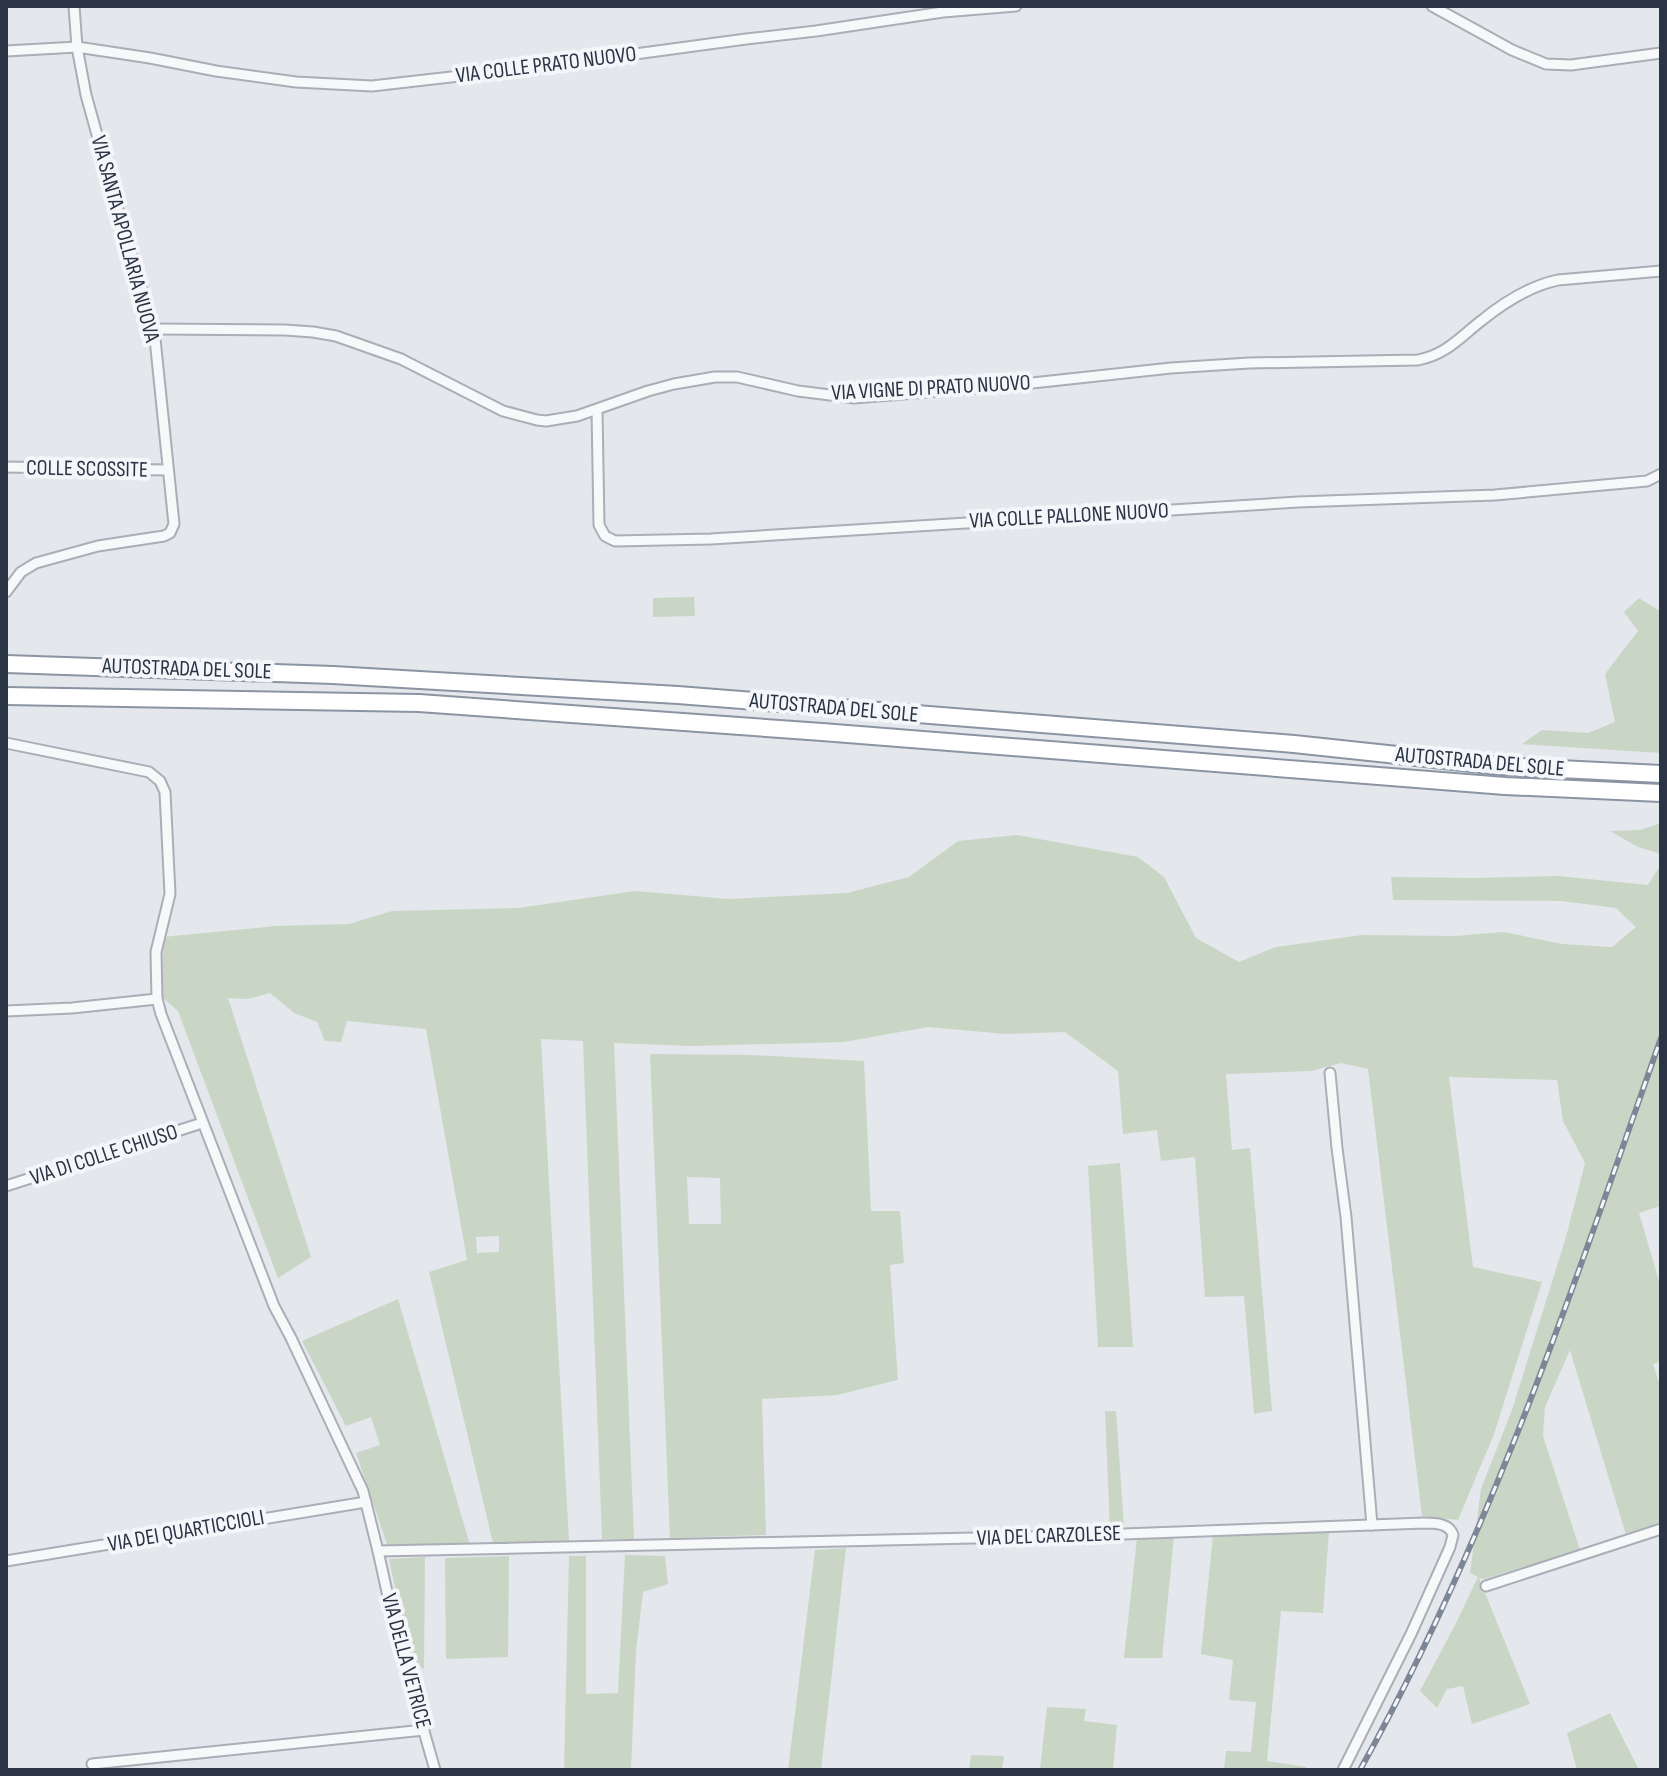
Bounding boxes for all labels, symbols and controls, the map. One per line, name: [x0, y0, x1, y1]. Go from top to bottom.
street label: VIA COLLE PRATO NUOVO: [454, 41, 638, 89]
street label: VIA SANTA APOLLARIA NUOVA: [84, 133, 166, 346]
street label: VIA VIGNE DI PRATO NUOVO: [831, 369, 1031, 407]
street label: COLLE SCOSSITE: [26, 454, 148, 484]
street label: VIA COLLE PALLONE NUOVO: [969, 497, 1169, 535]
street label: AUTOSTRADA DEL SOLE: [101, 653, 272, 685]
street label: AUTOSTRADA DEL SOLE: [747, 687, 920, 729]
street label: AUTOSTRADA DEL SOLE: [1393, 741, 1566, 783]
street label: VIA DI COLLE CHIUSO: [27, 1118, 181, 1192]
street label: VIA DEI QUARTICCIOLI: [106, 1504, 266, 1558]
street label: VIA DEL CARZOLESE: [976, 1520, 1122, 1552]
street label: VIA DELLA VETRICE: [375, 1590, 437, 1732]

